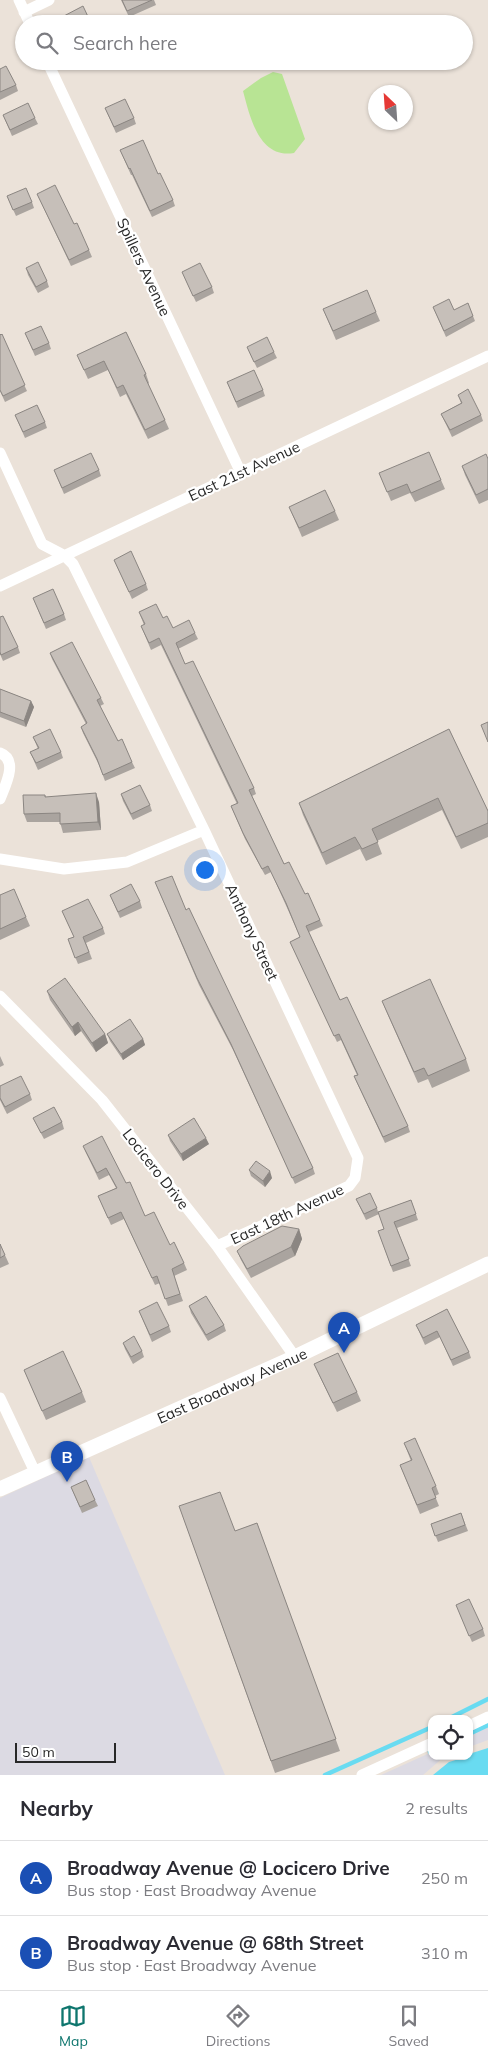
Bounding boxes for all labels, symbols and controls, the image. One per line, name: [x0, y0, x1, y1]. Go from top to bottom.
search box: [15, 15, 473, 70]
icon: search: [33, 29, 61, 57]
text: Search here: [73, 31, 177, 55]
north arrow: [368, 85, 413, 130]
street label: Spillers Avenue: [113, 215, 175, 319]
street label: East 21st Avenue: [185, 437, 303, 505]
your location: [192, 857, 218, 883]
street label: Anthony Street: [221, 881, 283, 983]
street label: Locicero Drive: [119, 1125, 193, 1213]
street label: East 18th Avenue: [227, 1180, 347, 1248]
pin: A: [328, 1312, 360, 1353]
street label: East Broadway Avenue: [154, 1343, 310, 1427]
pin: B: [51, 1441, 83, 1482]
map controls: [428, 1715, 473, 1760]
button: locate: [428, 1715, 473, 1760]
scale bar: [15, 1740, 116, 1763]
text: 50 m: [22, 1743, 55, 1761]
text: Nearby: [20, 1795, 93, 1821]
text: 2 results: [405, 1798, 468, 1818]
text: Broadway Avenue @ Locicero Drive: [67, 1856, 390, 1880]
text: A: [30, 1868, 42, 1888]
text: 250 m: [421, 1868, 468, 1888]
text: Bus stop · East Broadway Avenue: [67, 1880, 317, 1900]
text: Broadway Avenue @ 68th Street: [67, 1931, 364, 1955]
text: B: [30, 1943, 42, 1963]
text: 310 m: [421, 1943, 468, 1963]
text: Bus stop · East Broadway Avenue: [67, 1955, 317, 1975]
tab: Map: [59, 2002, 88, 2050]
tab: Directions: [206, 2002, 271, 2050]
tab: Saved: [389, 2002, 429, 2050]

